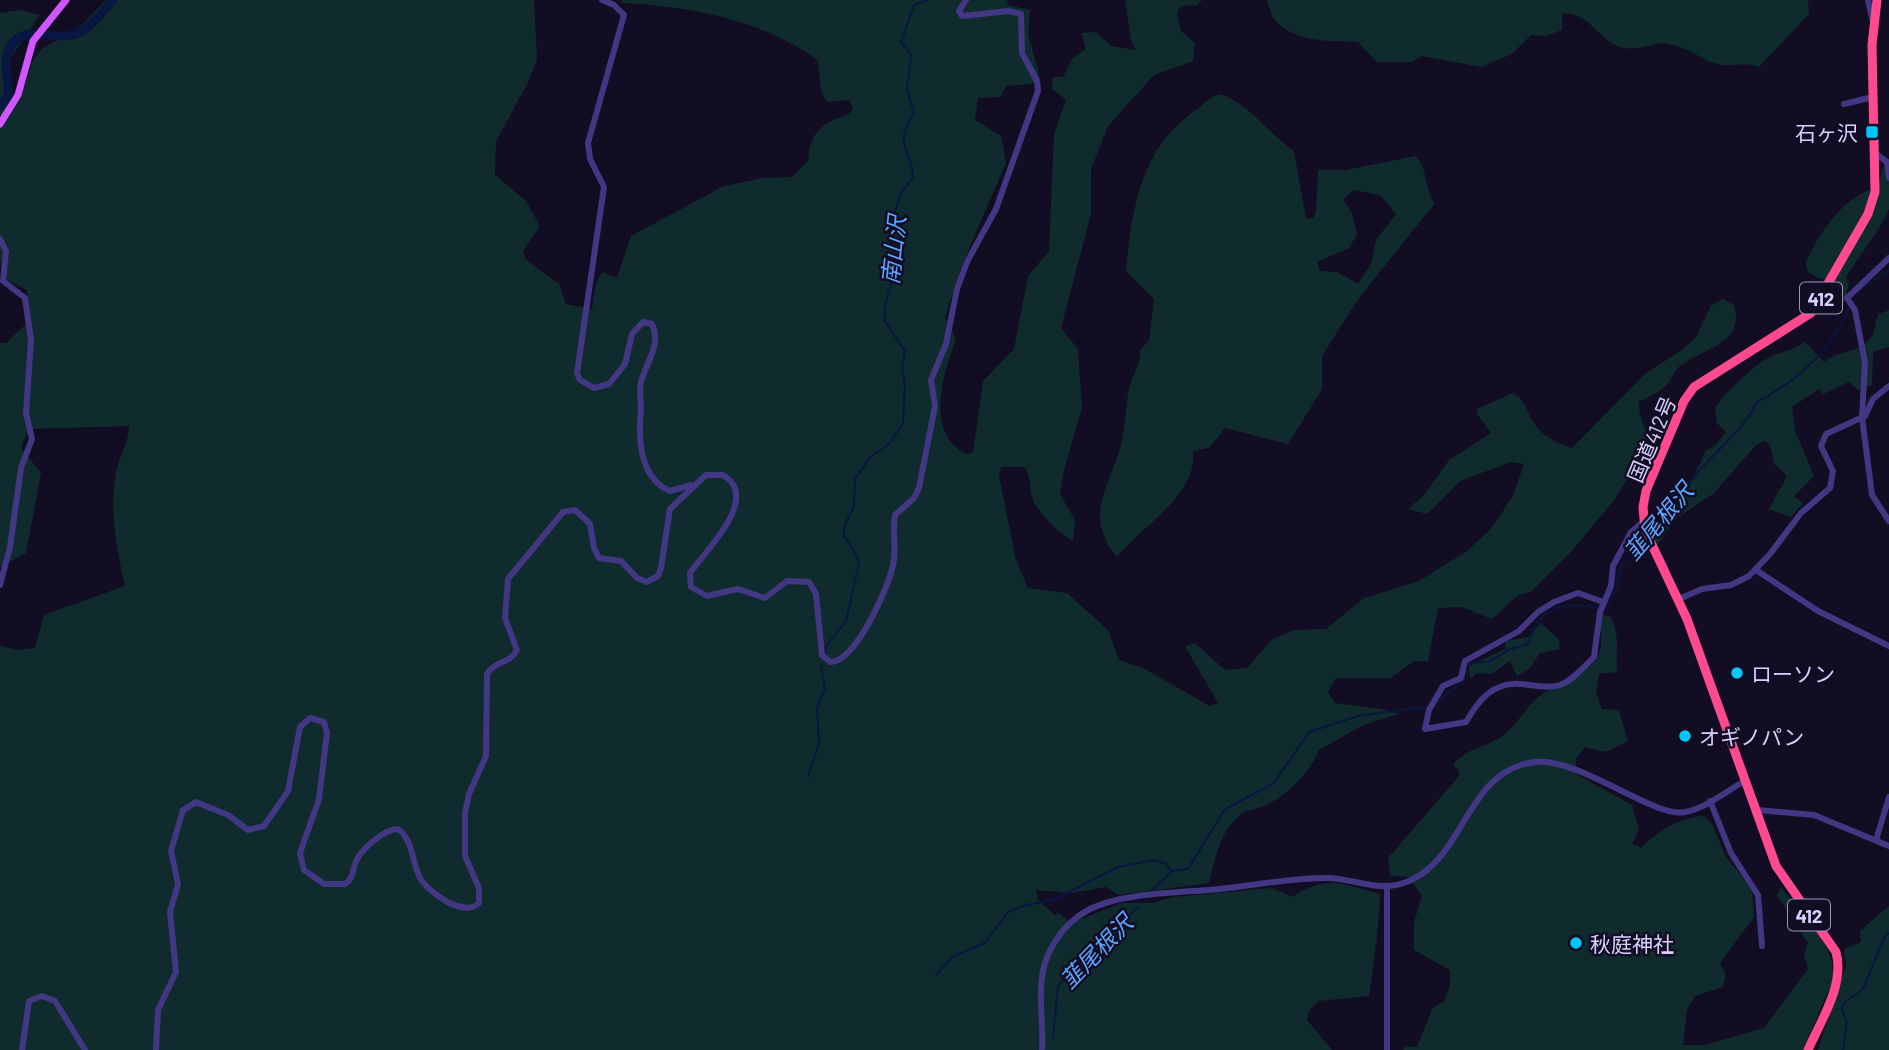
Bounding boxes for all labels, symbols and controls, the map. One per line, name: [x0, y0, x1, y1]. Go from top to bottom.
place label: 石ヶ沢: [1795, 120, 1858, 145]
marker: 石ヶ沢: [1864, 124, 1880, 140]
water label: 南山沢: [875, 211, 911, 286]
road number: 412: [1800, 282, 1842, 314]
street label: 国道412号: [1622, 392, 1680, 486]
water label: 韮尾根沢: [1618, 474, 1700, 565]
place label: ローソン: [1751, 661, 1835, 686]
marker: ローソン: [1729, 665, 1745, 681]
place label: オギノパン: [1699, 724, 1804, 749]
marker: オギノパン: [1677, 728, 1693, 744]
road number: 412: [1788, 900, 1830, 931]
water label: 韮尾根沢: [1054, 906, 1140, 994]
place label: 秋庭神社: [1590, 931, 1674, 956]
marker: 秋庭神社: [1568, 935, 1584, 951]

